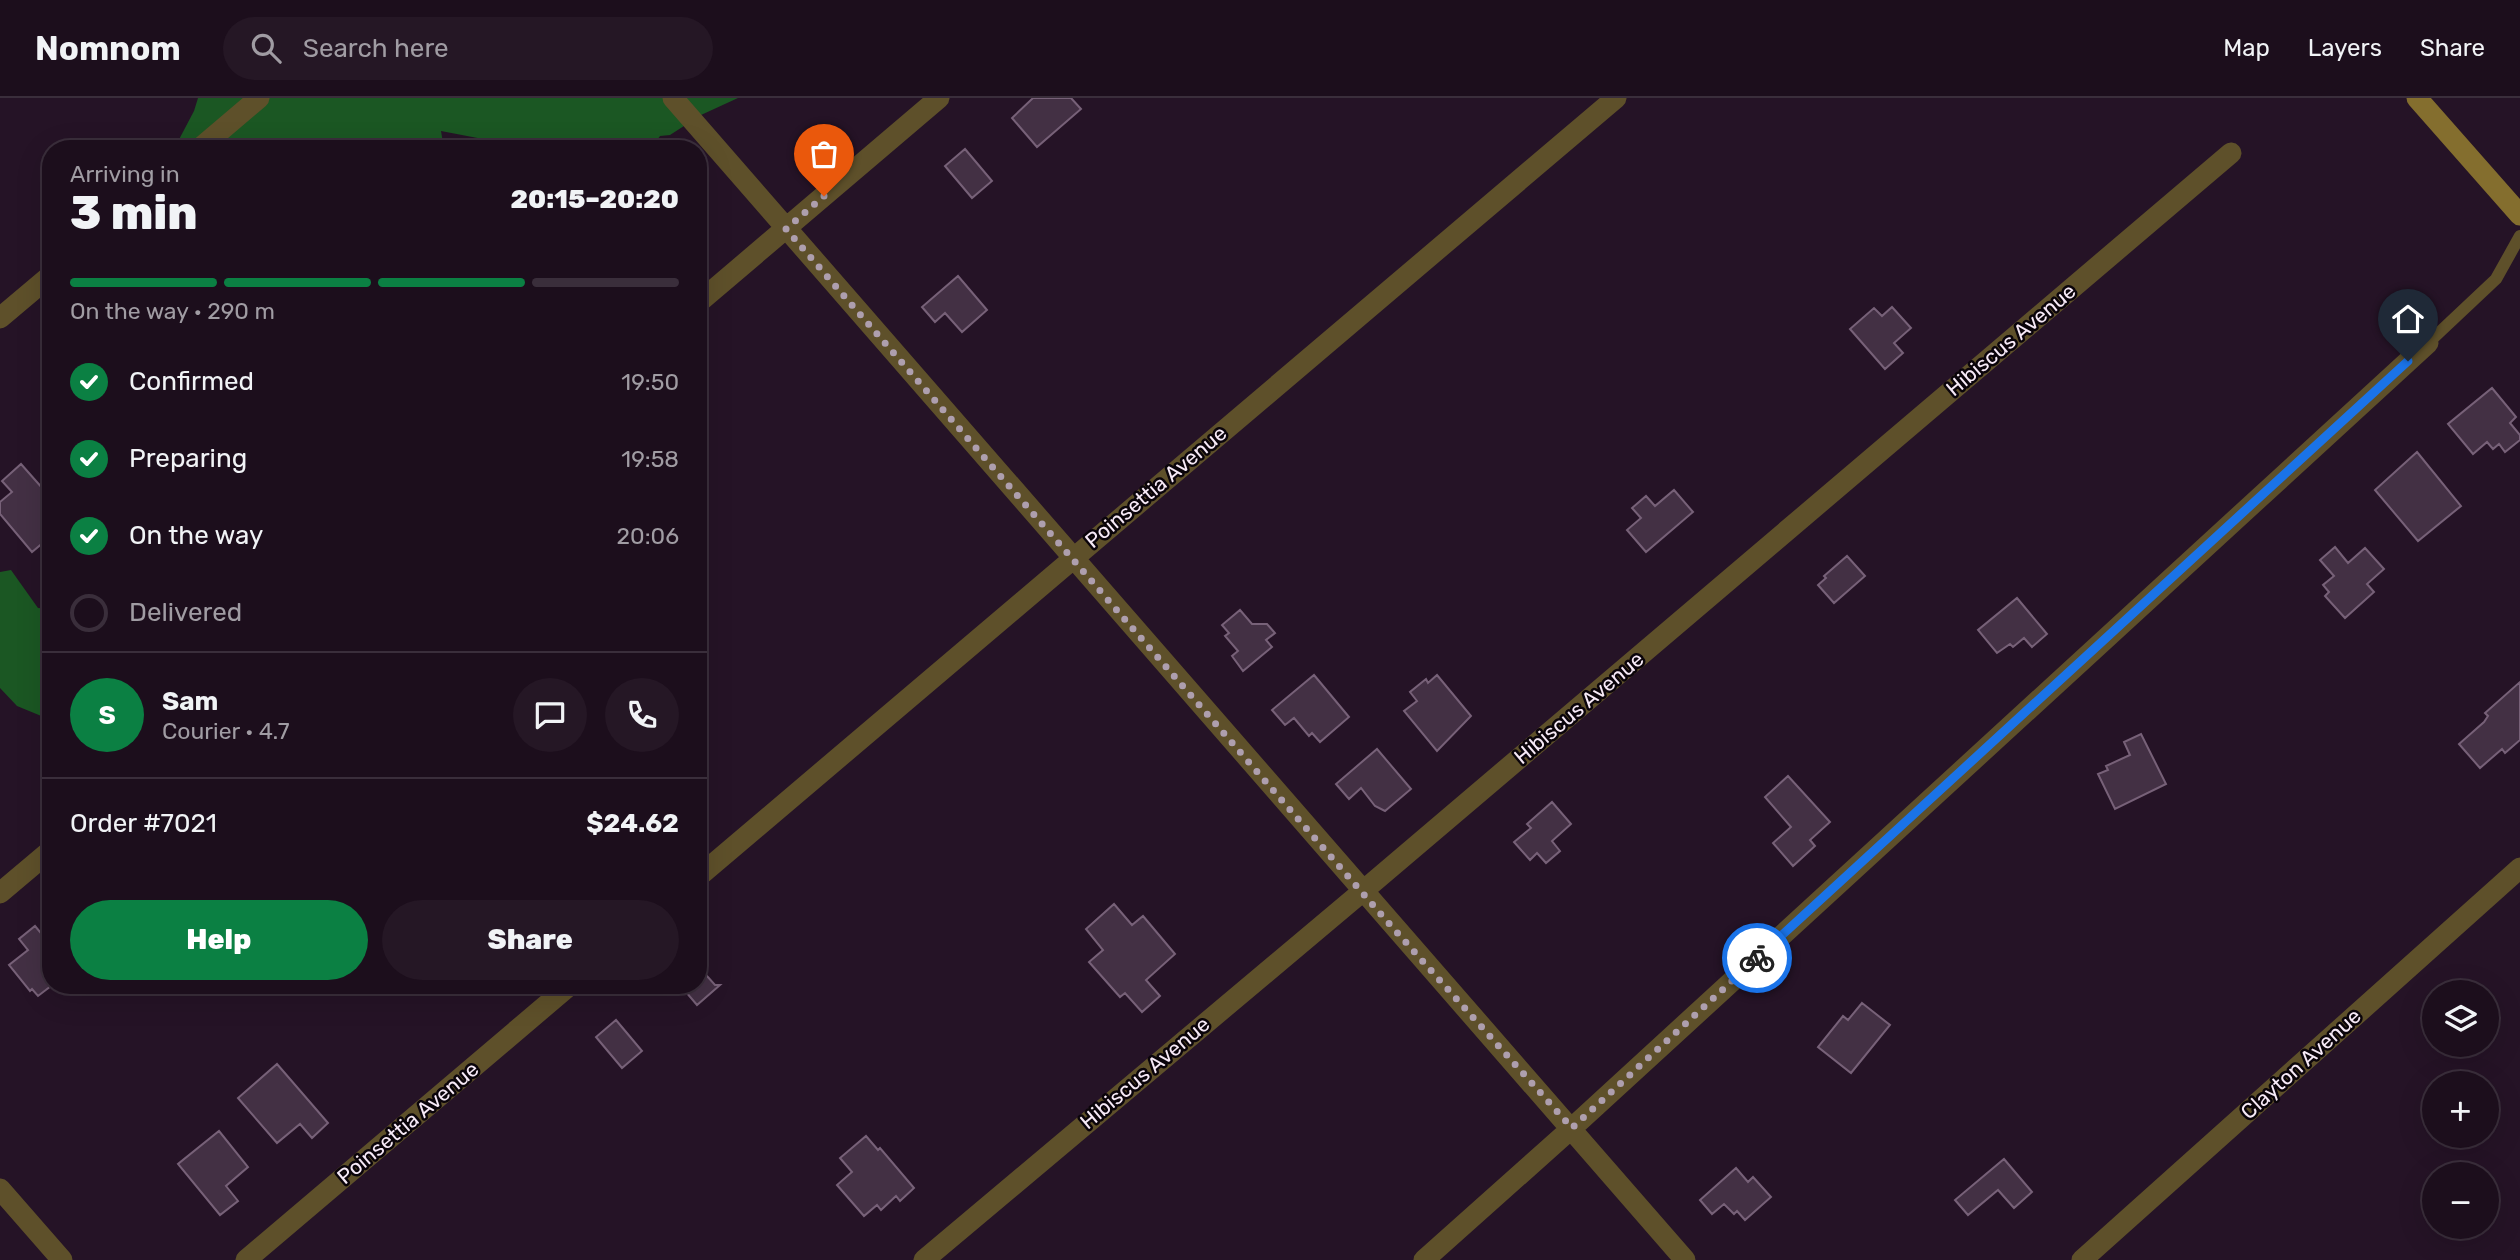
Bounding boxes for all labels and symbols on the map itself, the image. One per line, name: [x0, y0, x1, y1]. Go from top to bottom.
pin: [794, 124, 854, 196]
street label: Hibiscus Avenue: [1941, 278, 2081, 401]
pin: [2378, 289, 2438, 361]
street label: Poinsettia Avenue: [1080, 420, 1231, 553]
street label: Hibiscus Avenue: [1509, 646, 1649, 769]
courier: [1722, 923, 1792, 993]
street label: Clayton Avenue: [2235, 1003, 2366, 1124]
street label: Hibiscus Avenue: [1075, 1011, 1215, 1134]
street label: Poinsettia Avenue: [332, 1056, 483, 1189]

